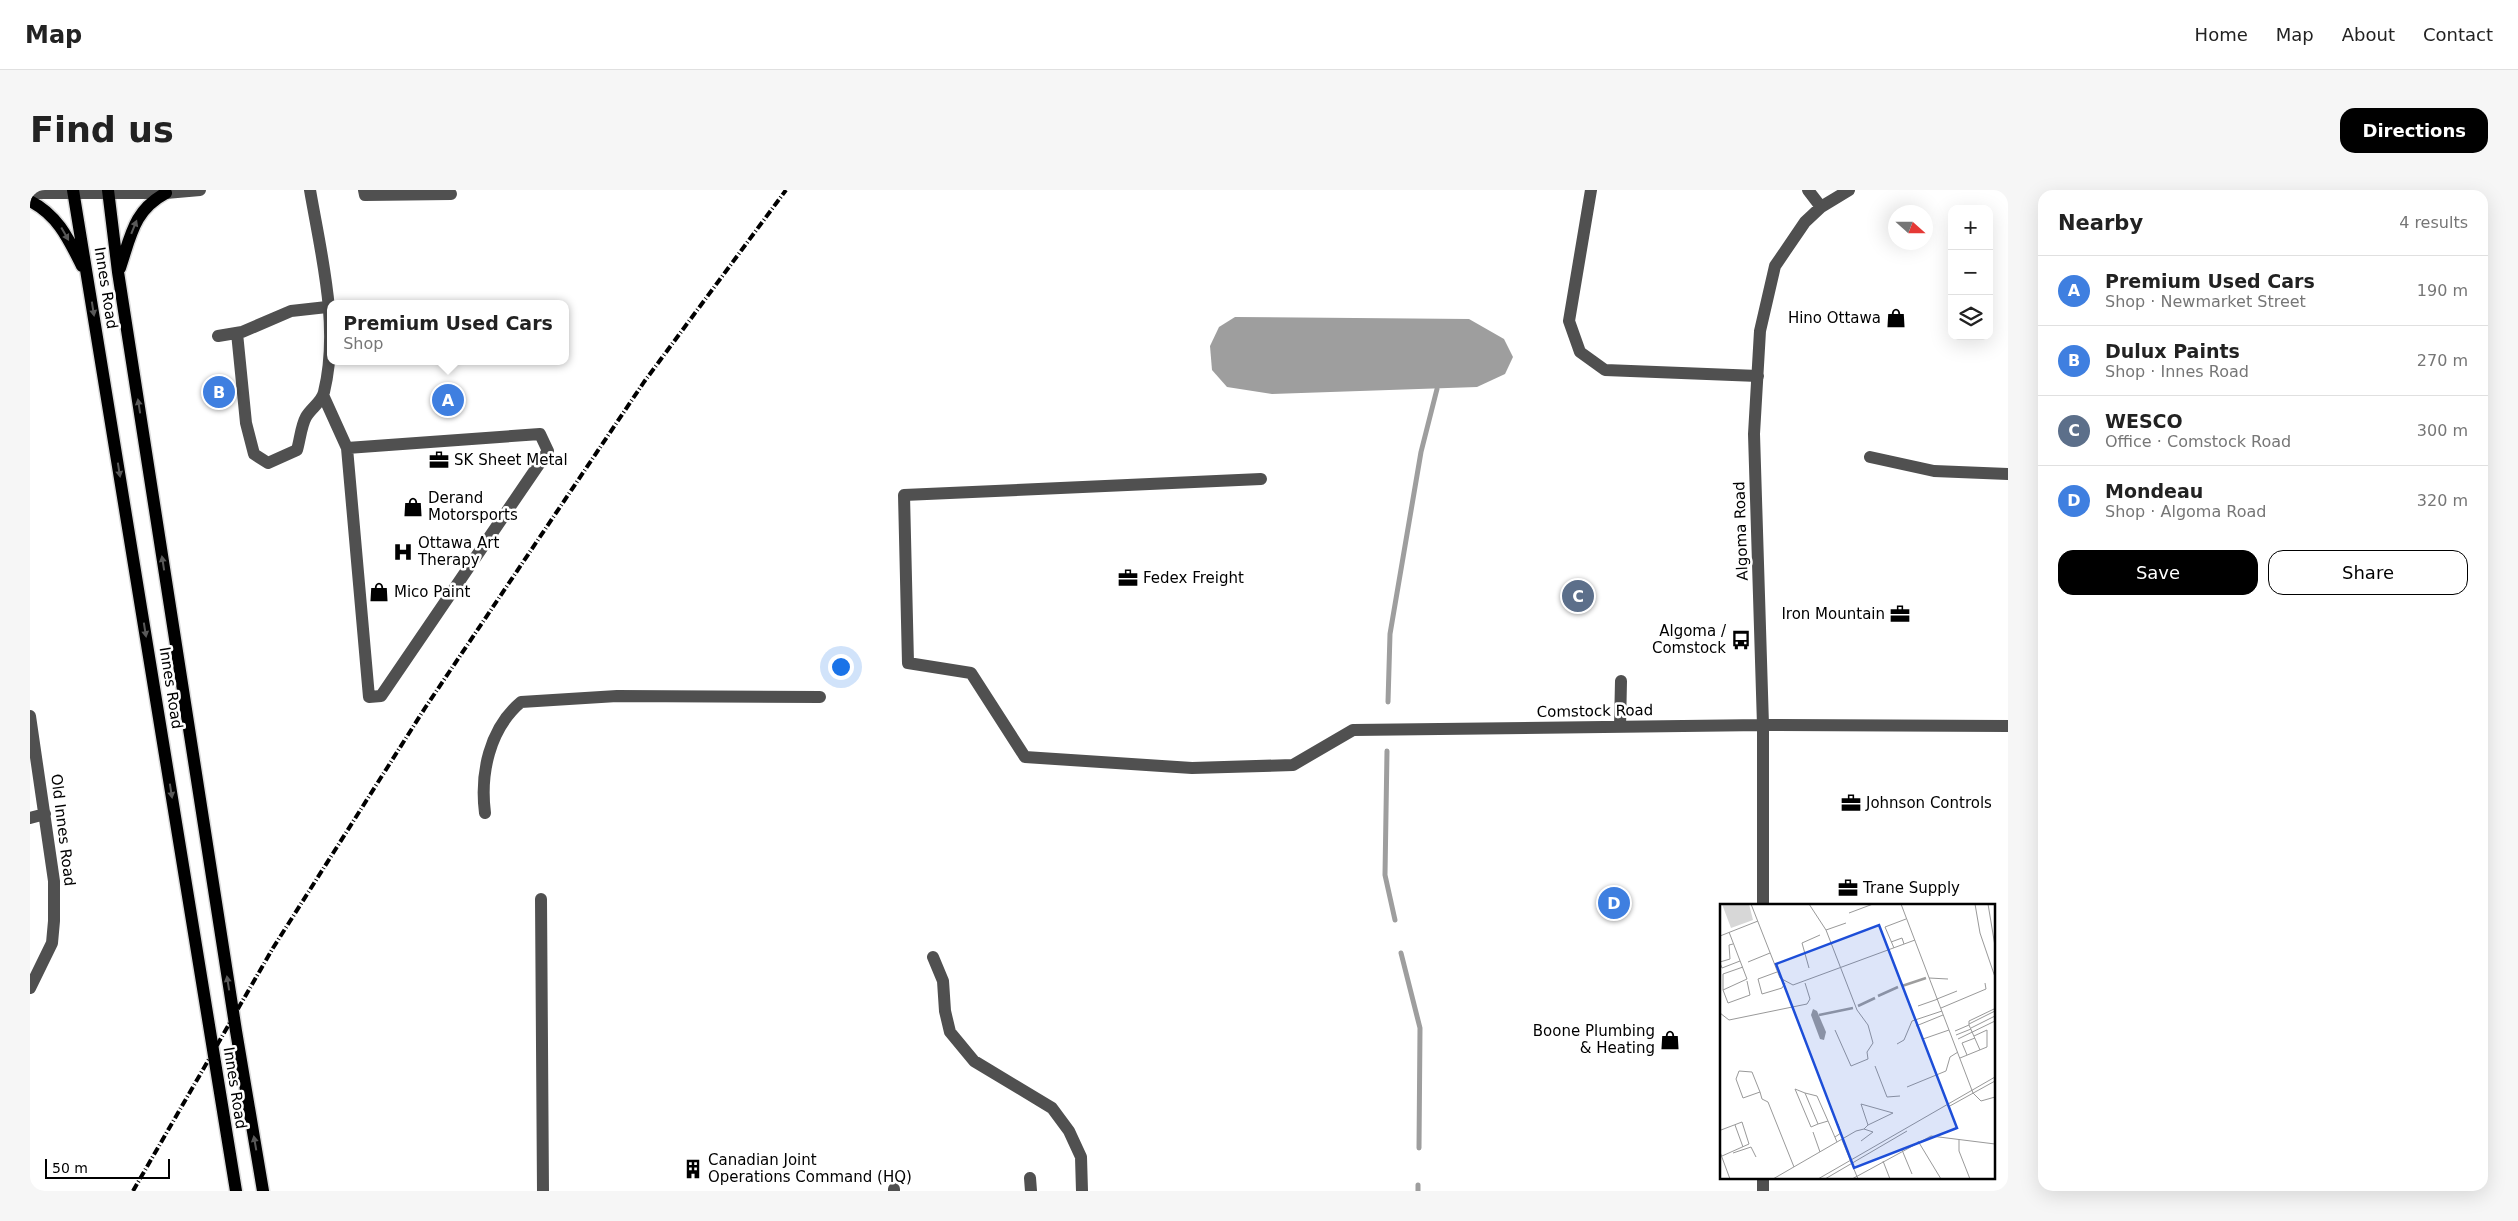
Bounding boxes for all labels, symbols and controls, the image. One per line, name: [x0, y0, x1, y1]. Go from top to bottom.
text: Map: [25, 21, 82, 49]
text: Home: [2195, 24, 2248, 45]
text: Map: [2276, 24, 2314, 45]
text: About: [2342, 24, 2395, 45]
text: Contact: [2423, 24, 2493, 45]
button: Directions: [2340, 108, 2488, 153]
text: Find us: [30, 110, 174, 150]
north arrow: [1888, 205, 1933, 250]
map controls: [1948, 205, 1993, 340]
button: +: [1948, 205, 1993, 250]
text: Nearby: [2058, 211, 2143, 235]
text: 4 results: [2399, 213, 2468, 232]
one-way arrow: [131, 219, 138, 234]
one-way arrow: [61, 227, 70, 240]
street label: Innes Road: [91, 246, 121, 330]
button: −: [1948, 250, 1993, 295]
text: Premium Used Cars: [2105, 270, 2315, 292]
text: A: [2068, 281, 2080, 300]
text: 190 m: [2417, 281, 2468, 300]
text: Shop · Newmarket Street: [2105, 292, 2306, 311]
button: layers: [1948, 295, 1993, 340]
popup: [327, 300, 569, 365]
one-way arrow: [90, 302, 98, 318]
shop icon: Hino Ottawa: [1885, 307, 1907, 329]
place label: Hino Ottawa: [1788, 309, 1881, 327]
text: Premium Used Cars: [343, 312, 553, 334]
text: Shop: [343, 334, 383, 353]
text: Dulux Paints: [2105, 340, 2240, 362]
text: B: [2068, 351, 2080, 370]
text: 270 m: [2417, 351, 2468, 370]
text: Shop · Innes Road: [2105, 362, 2249, 381]
pin: B: [203, 373, 235, 411]
pin: A: [432, 381, 464, 419]
one-way arrow: [135, 397, 143, 413]
text: WESCO: [2105, 410, 2183, 432]
text: C: [2068, 421, 2080, 440]
text: 300 m: [2417, 421, 2468, 440]
text: Office · Comstock Road: [2105, 432, 2291, 451]
office icon: SK Sheet Metal: [428, 449, 450, 471]
place label: SK Sheet Metal: [454, 451, 568, 469]
one-way arrow: [115, 462, 123, 478]
text: Mondeau: [2105, 480, 2203, 502]
street label: Algoma Road: [1730, 481, 1752, 581]
place label: Derand Motorsports: [428, 489, 518, 524]
text: D: [2067, 491, 2081, 510]
text: 320 m: [2417, 491, 2468, 510]
shop icon: Derand Motorsports: [402, 496, 424, 518]
text: Shop · Algoma Road: [2105, 502, 2266, 521]
place label: Ottawa Art Therapy: [417, 534, 499, 569]
hospital icon: Ottawa Art Therapy: [392, 541, 414, 563]
button: Save: [2058, 550, 2258, 595]
button: Share: [2268, 550, 2468, 595]
one-way arrow: [159, 554, 167, 570]
office icon: Fedex Freight: [1117, 567, 1139, 589]
place label: Fedex Freight: [1143, 569, 1244, 587]
pin: C: [1562, 577, 1594, 615]
shop icon: Mico Paint: [368, 581, 390, 603]
place label: Mico Paint: [394, 583, 471, 601]
office icon: Iron Mountain: [1889, 603, 1911, 625]
place label: Iron Mountain: [1781, 605, 1885, 623]
place label: Algoma / Comstock: [1652, 622, 1727, 657]
one-way arrow: [141, 623, 149, 639]
bus stop icon: Algoma / Comstock: [1730, 629, 1752, 651]
street label: Innes Road: [156, 646, 186, 730]
your location: [828, 654, 854, 680]
street label: Comstock Road: [1537, 701, 1653, 721]
street label: Old Innes Road: [47, 773, 79, 887]
one-way arrow: [167, 783, 175, 799]
office icon: Johnson Controls: [1840, 792, 1862, 814]
place label: Johnson Controls: [1865, 794, 1992, 812]
office icon: Trane Supply: [1837, 877, 1859, 899]
place label: Trane Supply: [1862, 879, 1960, 897]
pin: D: [1598, 884, 1630, 922]
inset map: [1720, 904, 1996, 1178]
one-way arrow: [224, 974, 232, 990]
place label: Boone Plumbing & Heating: [1533, 1022, 1655, 1057]
shop icon: Boone Plumbing & Heating: [1659, 1029, 1681, 1051]
street label: Innes Road: [220, 1046, 250, 1130]
one-way arrow: [251, 1135, 259, 1151]
place label: Canadian Joint Operations Command (HQ): [708, 1151, 912, 1186]
scale bar: [45, 1156, 170, 1179]
building icon: Canadian Joint Operations Command (HQ): [682, 1158, 704, 1180]
text: 50 m: [52, 1160, 88, 1176]

